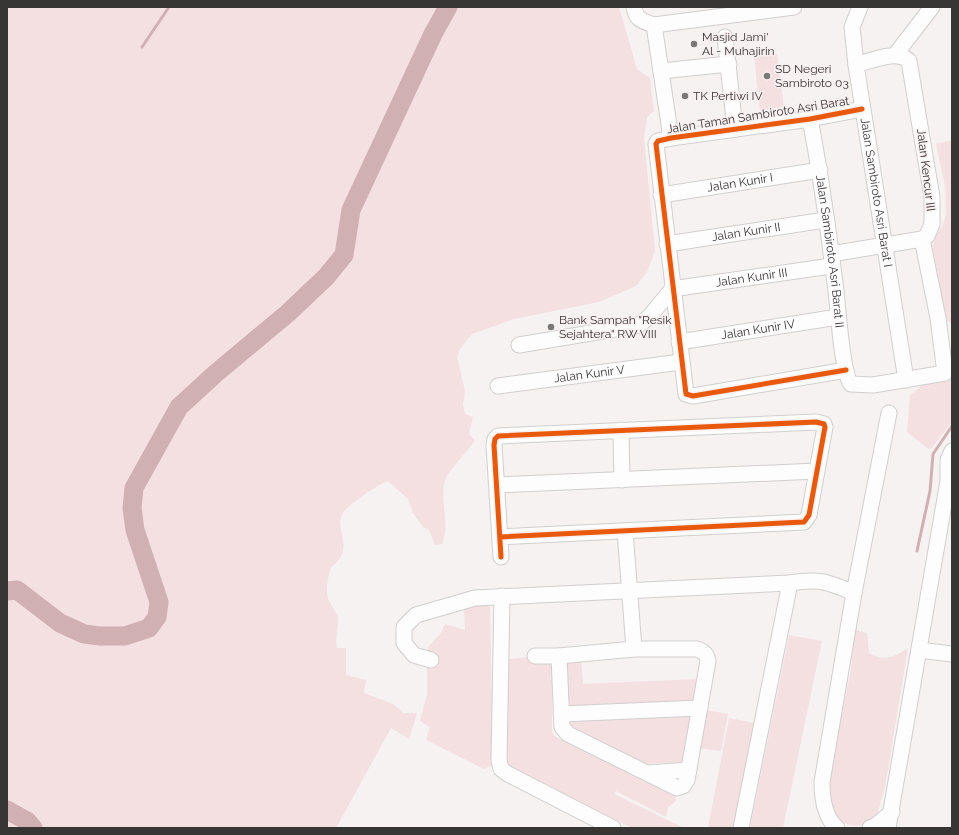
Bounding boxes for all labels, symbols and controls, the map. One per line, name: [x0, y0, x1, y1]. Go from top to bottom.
place label: Masjid Jami' Al - Muhajirin: [702, 30, 775, 58]
marker: Masjid Jami' Al - Muhajirin: [689, 39, 699, 49]
place label: SD Negeri Sambiroto 03: [775, 62, 849, 90]
marker: SD Negeri Sambiroto 03: [762, 71, 772, 81]
place label: TK Pertiwi IV: [693, 89, 763, 103]
marker: TK Pertiwi IV: [680, 91, 690, 101]
street label: Jalan Taman Sambiroto Asri Barat: [666, 94, 850, 136]
street label: Jalan Sambiroto Asri Barat I: [858, 117, 895, 268]
street label: Jalan Kencur III: [914, 128, 938, 212]
street label: Jalan Kunir I: [706, 171, 774, 195]
street label: Jalan Sambiroto Asri Barat II: [813, 174, 846, 328]
street label: Jalan Kunir II: [711, 220, 781, 244]
street label: Jalan Kunir III: [715, 265, 788, 290]
place label: Bank Sampah "Resik Sejahtera" RW VIII: [559, 313, 672, 341]
street label: Jalan Kunir IV: [720, 317, 796, 342]
marker: Bank Sampah "Resik Sejahtera" RW VIII: [546, 322, 556, 332]
street label: Jalan Kunir V: [553, 362, 625, 386]

